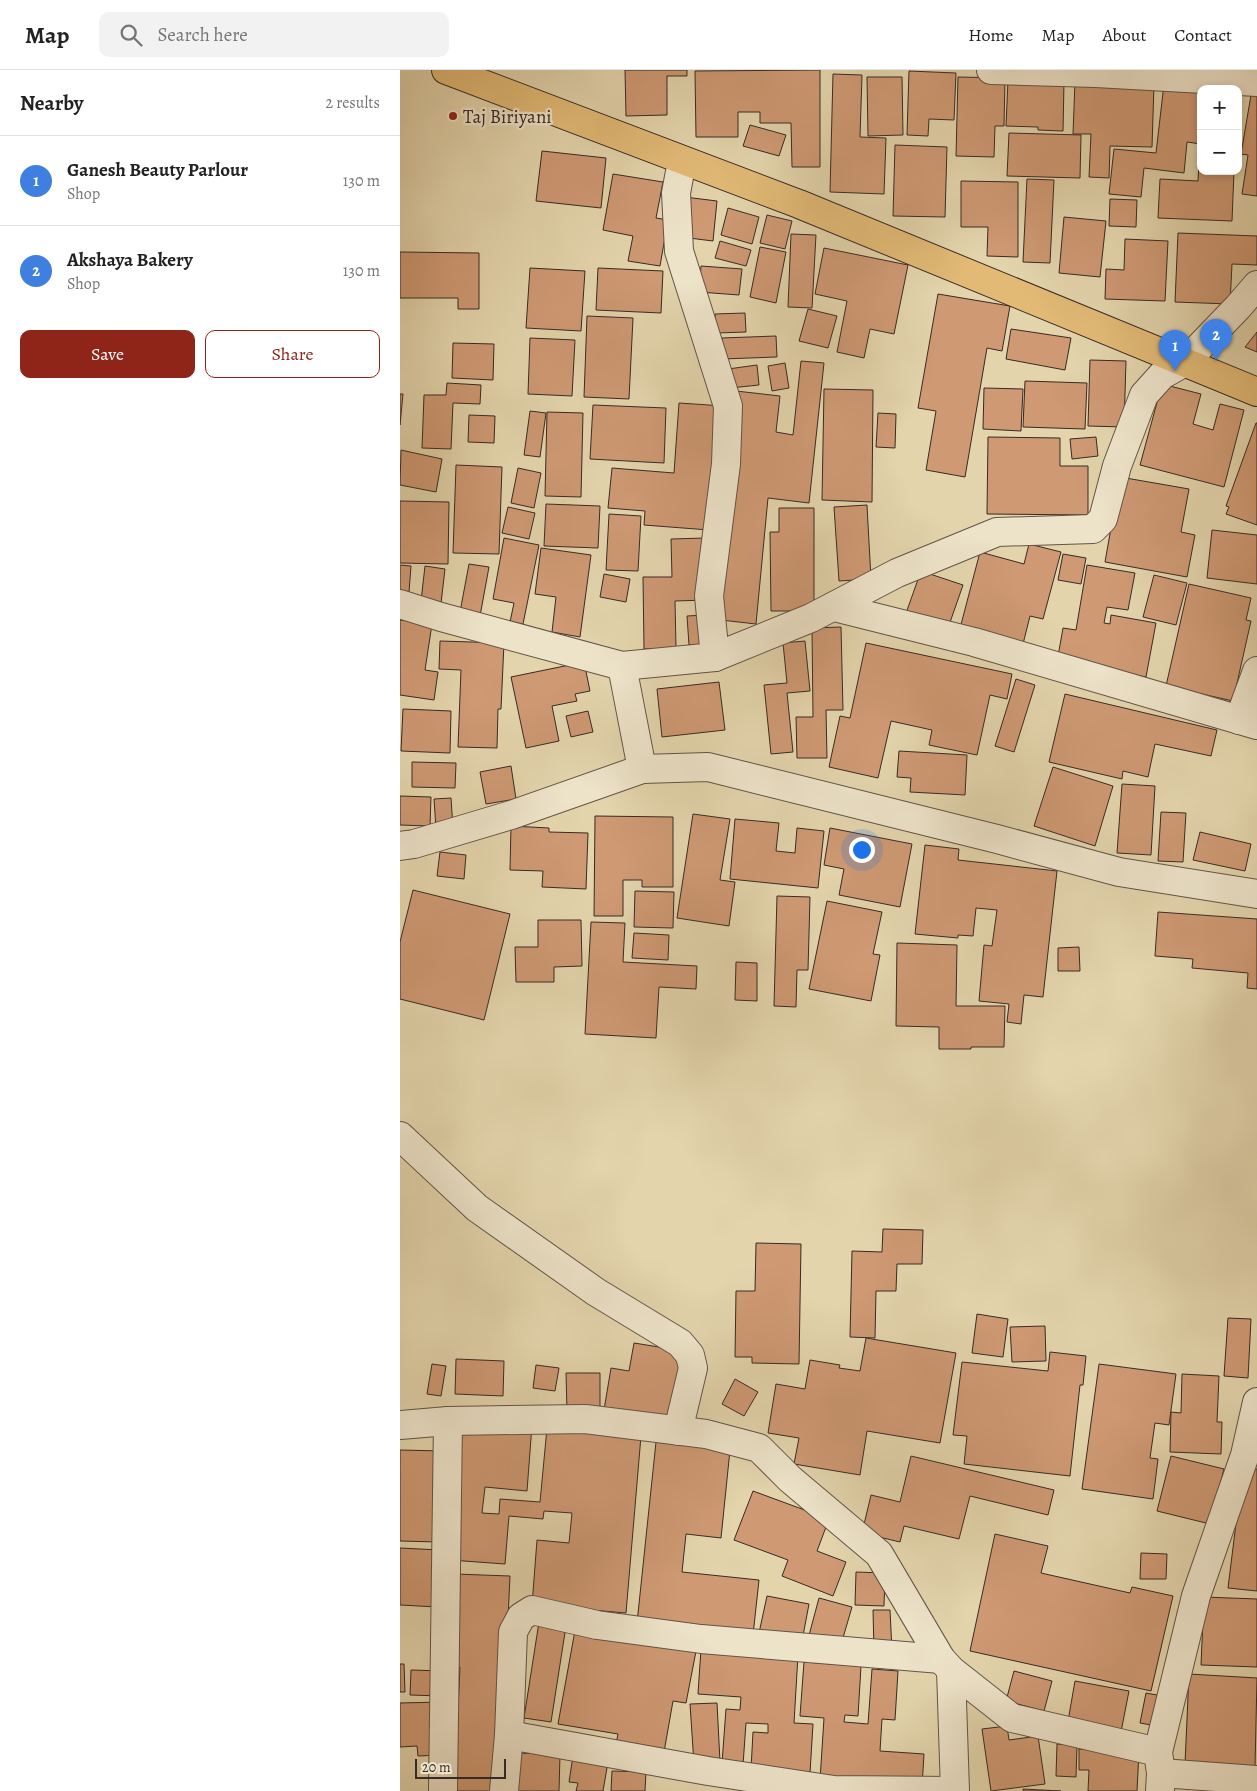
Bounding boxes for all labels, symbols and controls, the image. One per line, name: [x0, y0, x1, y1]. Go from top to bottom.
search box: [99, 12, 449, 57]
text: Map: [25, 19, 69, 51]
icon: search: [117, 21, 145, 49]
text: Search here: [157, 22, 248, 48]
text: Home: [968, 23, 1013, 47]
text: Map: [1041, 23, 1074, 47]
text: About: [1102, 23, 1146, 47]
text: Contact: [1174, 23, 1232, 47]
map controls: [1197, 85, 1242, 175]
button: +: [1197, 85, 1242, 130]
text: Nearby: [20, 89, 83, 117]
text: 2 results: [325, 92, 380, 114]
place label: Taj Biriyani: [463, 104, 552, 130]
marker: Taj Biriyani: [447, 110, 459, 122]
button: −: [1197, 130, 1242, 175]
text: Ganesh Beauty Parlour: [67, 157, 248, 183]
text: 1: [33, 170, 39, 192]
text: 130 m: [343, 170, 380, 192]
text: Shop: [67, 183, 100, 205]
text: Akshaya Bakery: [67, 247, 193, 273]
text: 2: [32, 260, 40, 282]
text: 130 m: [343, 260, 380, 282]
text: Shop: [67, 273, 100, 295]
pin: 2: [1200, 319, 1232, 360]
button: Save: [20, 330, 195, 378]
button: Share: [205, 330, 380, 378]
pin: 1: [1159, 330, 1191, 371]
your location: [849, 837, 875, 863]
scale bar: [415, 1756, 506, 1779]
text: 20 m: [422, 1758, 451, 1777]

